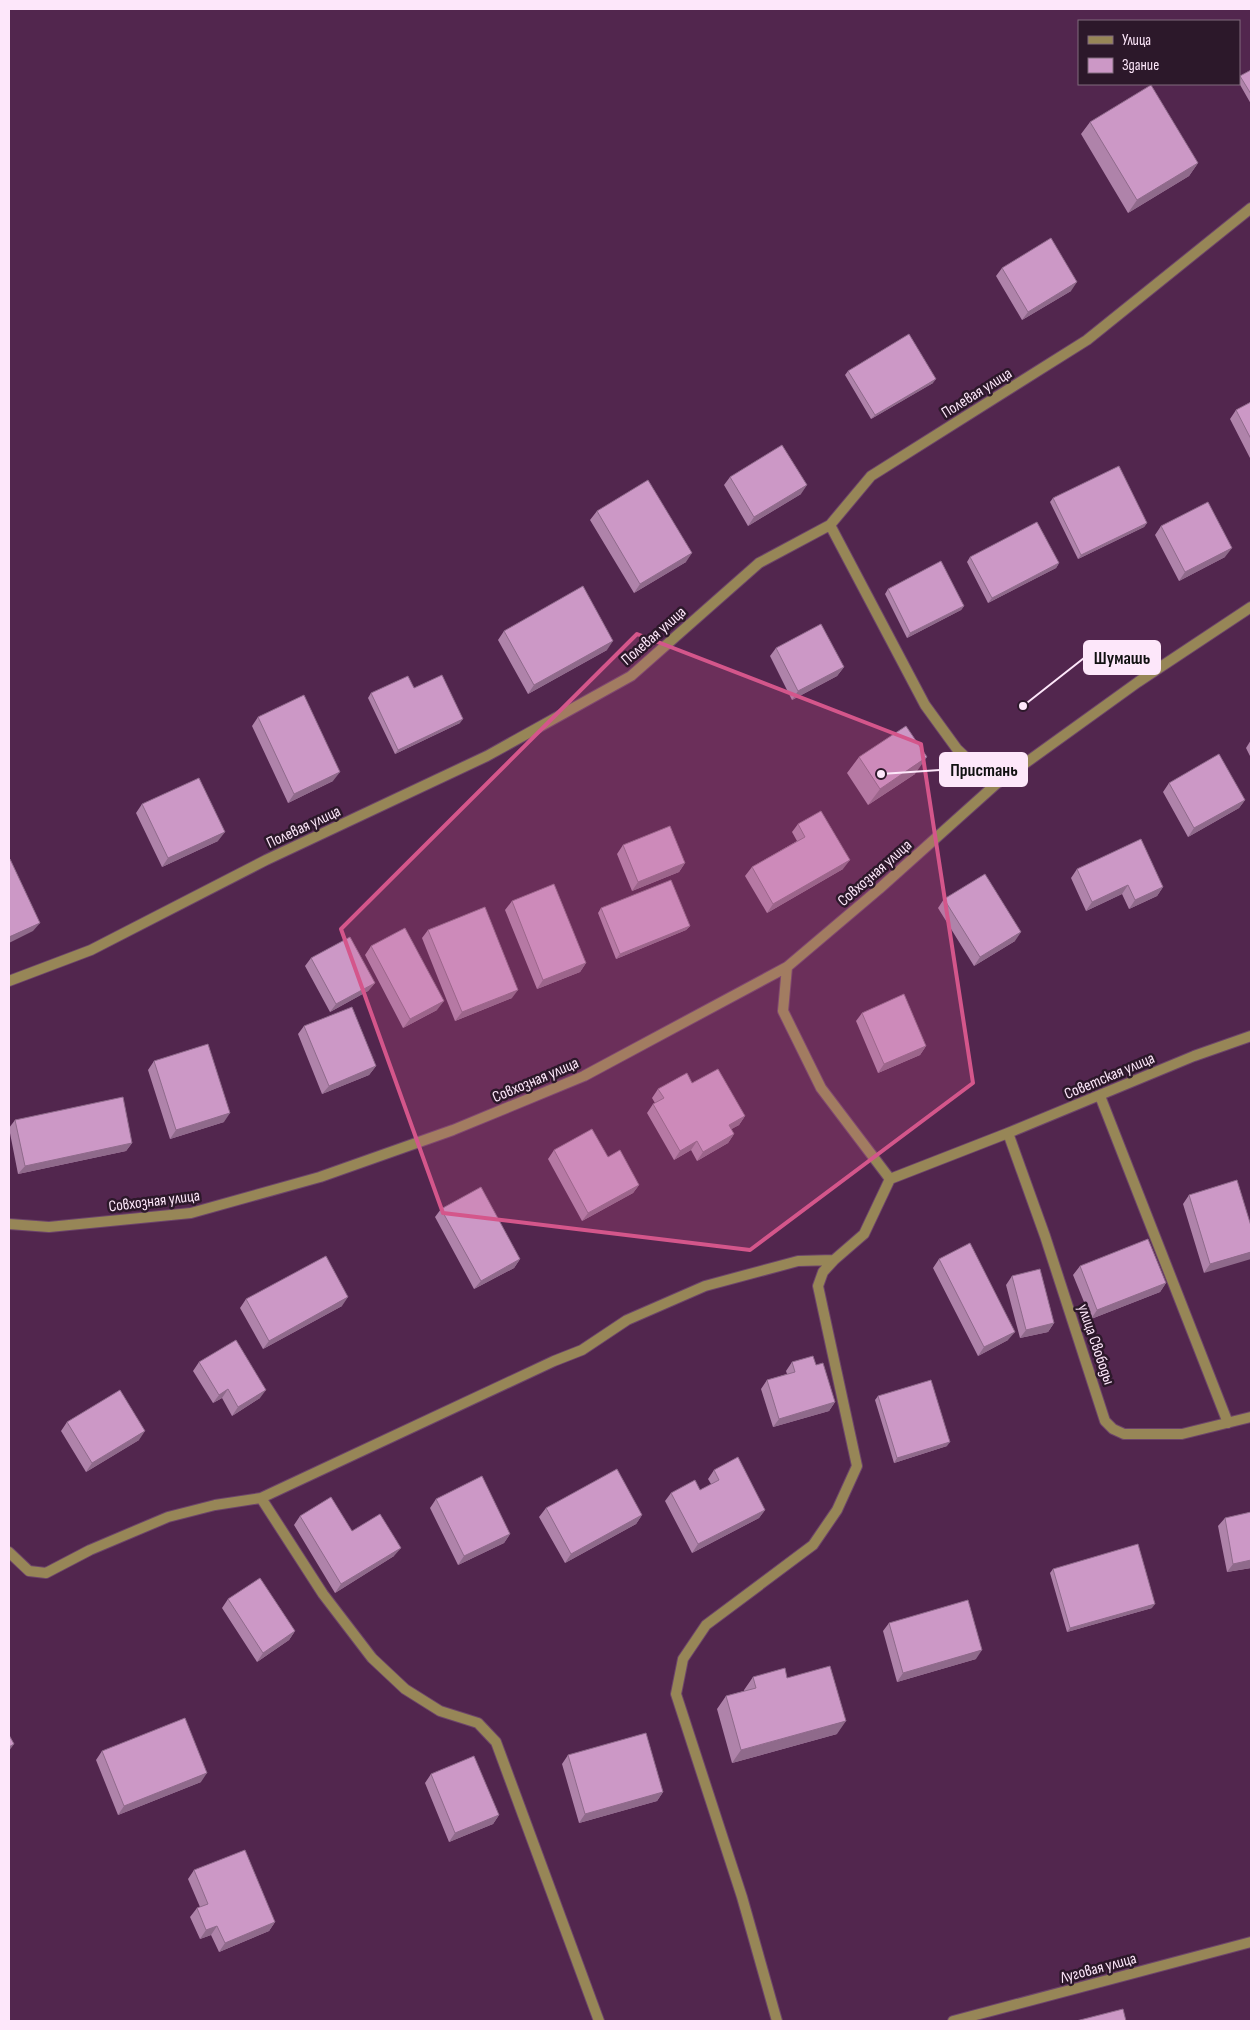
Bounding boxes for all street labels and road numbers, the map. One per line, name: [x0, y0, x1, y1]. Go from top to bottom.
street label: Полевая улица: [938, 364, 1016, 422]
street label: Полевая улица: [618, 603, 690, 669]
street label: Полевая улица: [264, 802, 344, 853]
street label: Совхозная улица: [834, 836, 916, 910]
street label: Советская улица: [1062, 1049, 1158, 1104]
street label: Совхозная улица: [490, 1054, 582, 1107]
street label: Совхозная улица: [107, 1186, 201, 1217]
street label: улица Свободы: [1073, 1302, 1118, 1387]
street label: Луговая улица: [1057, 1949, 1138, 1988]

